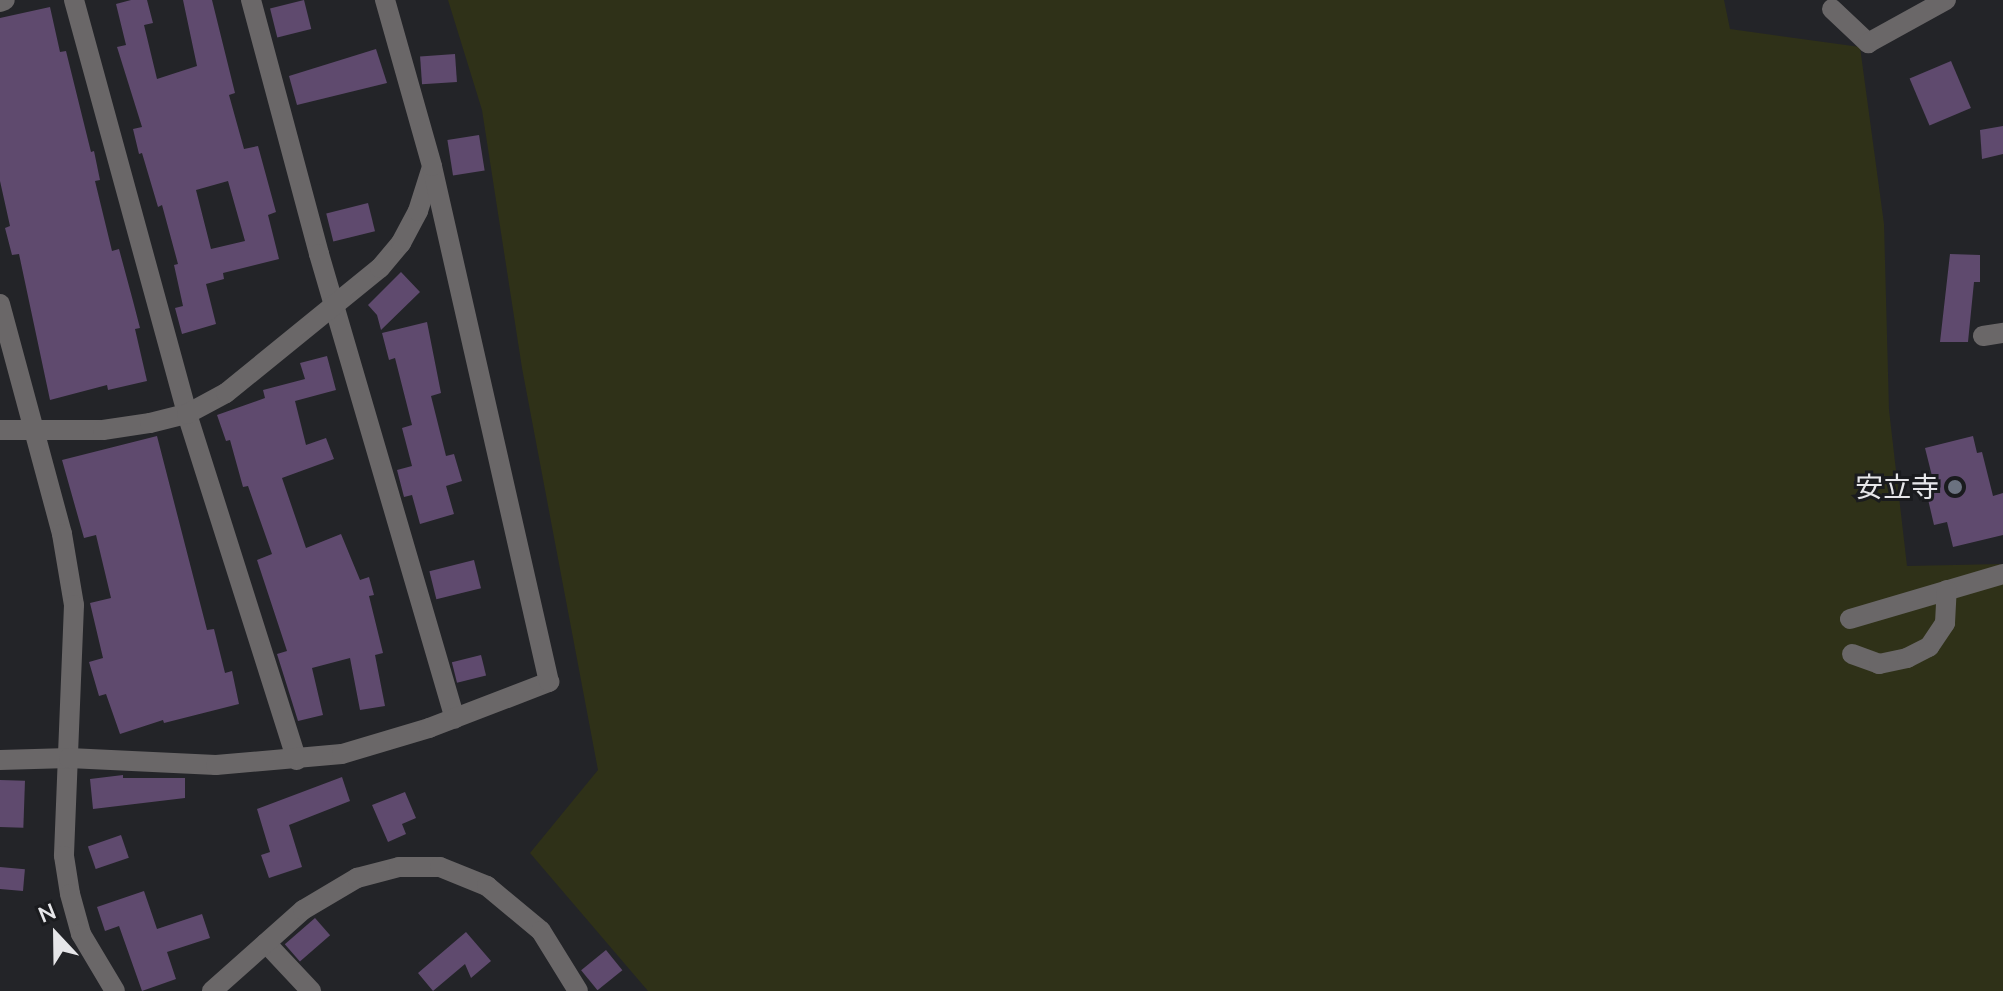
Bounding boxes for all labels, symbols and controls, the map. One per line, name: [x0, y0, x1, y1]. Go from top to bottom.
place label: 安立寺: [1855, 470, 1939, 504]
marker: 安立寺: [1946, 478, 1964, 496]
north arrow: [16, 895, 96, 975]
text: N: [34, 897, 60, 929]

